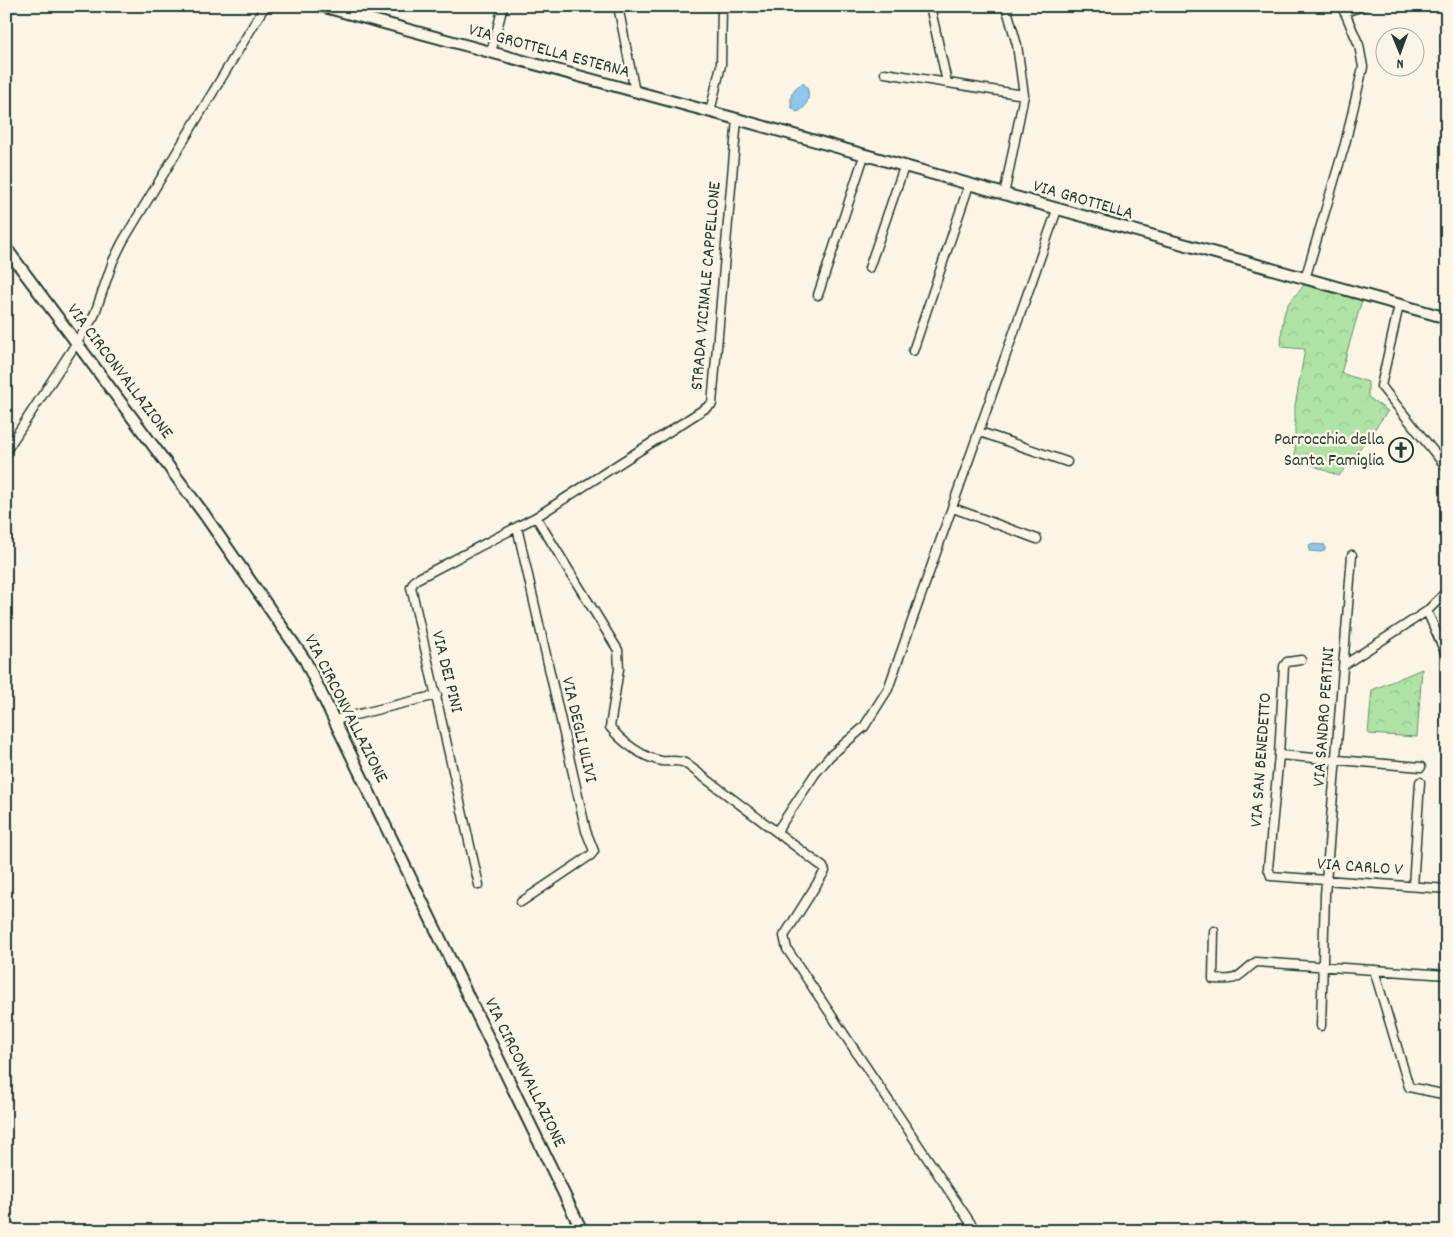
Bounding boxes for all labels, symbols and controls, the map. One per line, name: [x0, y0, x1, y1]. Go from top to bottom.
street label: VIA GROTTELLA ESTERNA: [465, 18, 633, 86]
north arrow: [1376, 28, 1426, 78]
text: N: [1396, 53, 1404, 73]
street label: VIA GROTTELLA: [1030, 175, 1136, 227]
street label: STRADA VICINALE CAPPELLONE: [685, 181, 729, 391]
street label: VIA CIRCONVALLAZIONE: [60, 299, 178, 445]
place label: Parrocchia della Santa Famiglia: [1274, 428, 1385, 474]
church icon: Parrocchia della Santa Famiglia: [1388, 437, 1414, 463]
street label: VIA DEI PINI: [424, 628, 468, 716]
street label: VIA CIRCONVALLAZIONE: [297, 630, 393, 788]
street label: VIA SANDRO PERTINI: [1308, 646, 1342, 788]
street label: VIA DEGLI ULIVI: [554, 675, 602, 786]
street label: VIA SAN BENEDETTO: [1245, 692, 1279, 828]
street label: VIA CARLO V: [1316, 853, 1404, 883]
street label: VIA CIRCONVALLAZIONE: [477, 994, 571, 1152]

